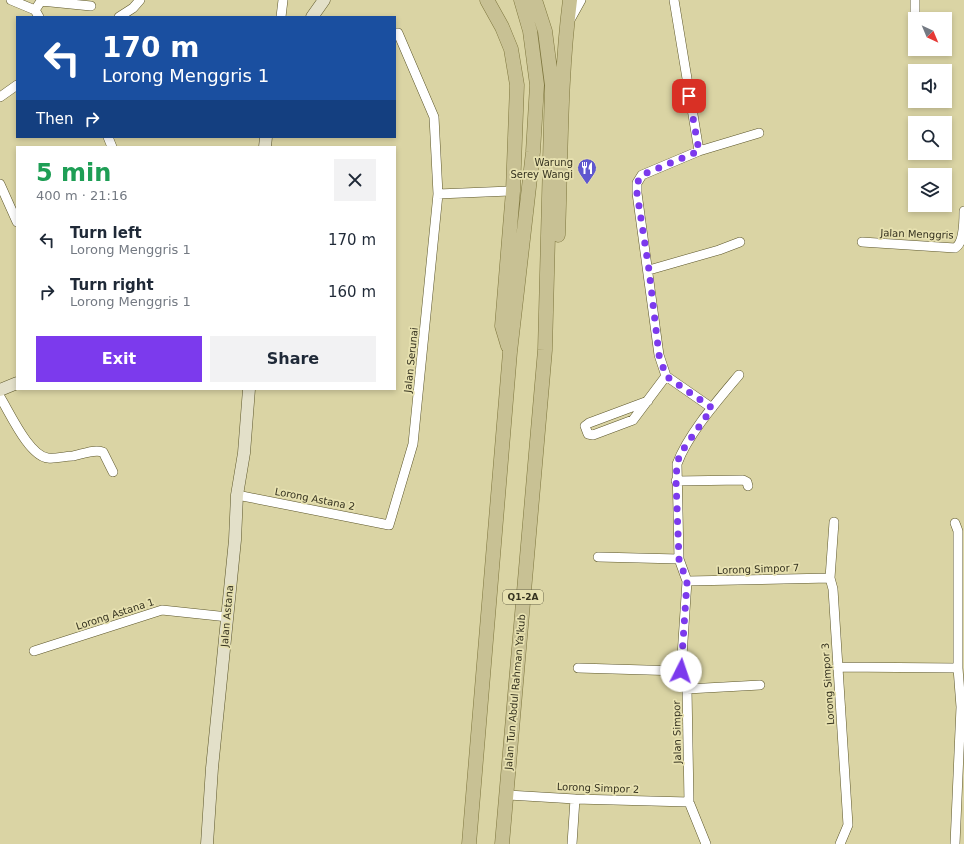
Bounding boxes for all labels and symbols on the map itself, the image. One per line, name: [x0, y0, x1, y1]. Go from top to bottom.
north arrow: [908, 12, 952, 56]
pin: [672, 79, 706, 113]
place label: Warung Serey Wangi: [511, 157, 573, 180]
restaurant icon: Warung Serey Wangi: [576, 157, 598, 185]
street label: Jalan Menggris: [879, 227, 954, 241]
street label: Jalan Serunai: [402, 327, 420, 394]
street label: Lorong Astana 2: [274, 486, 356, 512]
street label: Lorong Simpor 7: [717, 562, 799, 576]
street label: Jalan Astana: [219, 585, 235, 648]
road number: Q1-2A: [503, 590, 543, 604]
street label: Lorong Astana 1: [75, 596, 155, 632]
street label: Jalan Tun Abdul Rahman Ya'kub: [503, 614, 527, 771]
street label: Lorong Simpor 3: [820, 643, 836, 725]
position arrow: [660, 650, 702, 692]
street label: Jalan Simpor: [671, 700, 683, 765]
street label: Lorong Simpor 2: [557, 781, 639, 795]

